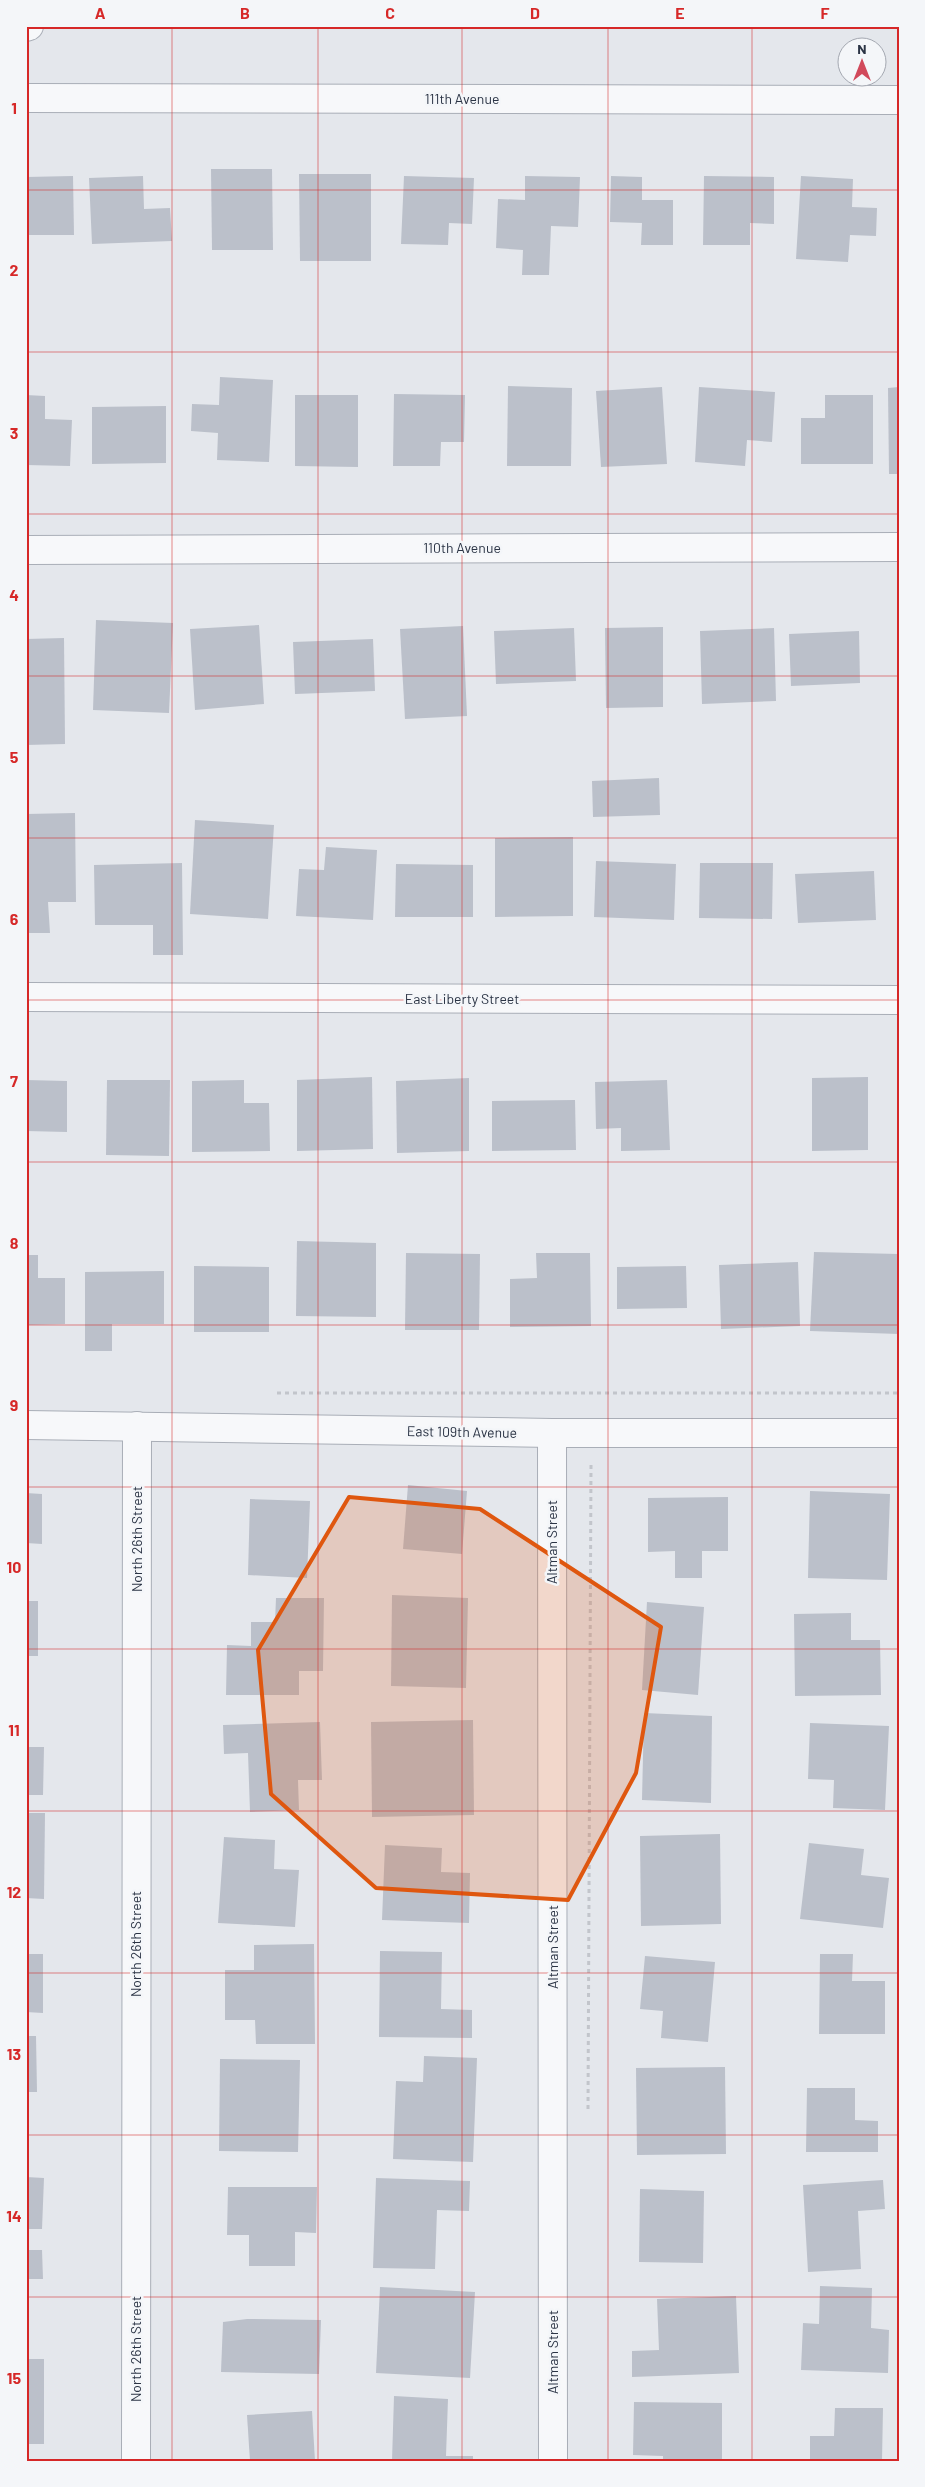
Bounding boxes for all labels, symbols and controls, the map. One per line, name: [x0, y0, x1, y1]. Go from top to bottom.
text: A: [95, 3, 106, 22]
text: B: [240, 3, 250, 22]
text: C: [385, 3, 395, 22]
text: D: [530, 3, 540, 22]
text: E: [675, 3, 685, 22]
text: F: [821, 3, 830, 22]
north arrow: [838, 38, 888, 88]
text: N: [857, 40, 867, 57]
street label: 111th Avenue: [425, 90, 499, 107]
text: 1: [11, 98, 17, 117]
text: 2: [10, 260, 19, 279]
text: 3: [10, 423, 18, 442]
street label: 110th Avenue: [423, 539, 501, 556]
text: 4: [9, 585, 19, 604]
text: 5: [10, 747, 19, 766]
text: 6: [10, 909, 19, 928]
street label: East Liberty Street: [405, 990, 519, 1007]
text: 7: [10, 1071, 18, 1090]
text: 8: [10, 1233, 19, 1252]
text: 9: [10, 1395, 18, 1414]
street label: East 109th Avenue: [407, 1422, 517, 1441]
street label: North 26th Street: [128, 1486, 145, 1592]
street label: Altman Street: [543, 1500, 560, 1584]
text: 10: [7, 1557, 21, 1576]
text: 11: [8, 1720, 20, 1739]
text: 12: [7, 1882, 21, 1901]
street label: North 26th Street: [127, 1891, 144, 1997]
street label: Altman Street: [544, 1905, 561, 1989]
text: 13: [7, 2044, 21, 2063]
text: 14: [6, 2206, 22, 2225]
street label: North 26th Street: [127, 2296, 144, 2402]
street label: Altman Street: [544, 2310, 561, 2394]
text: 15: [7, 2368, 22, 2387]

